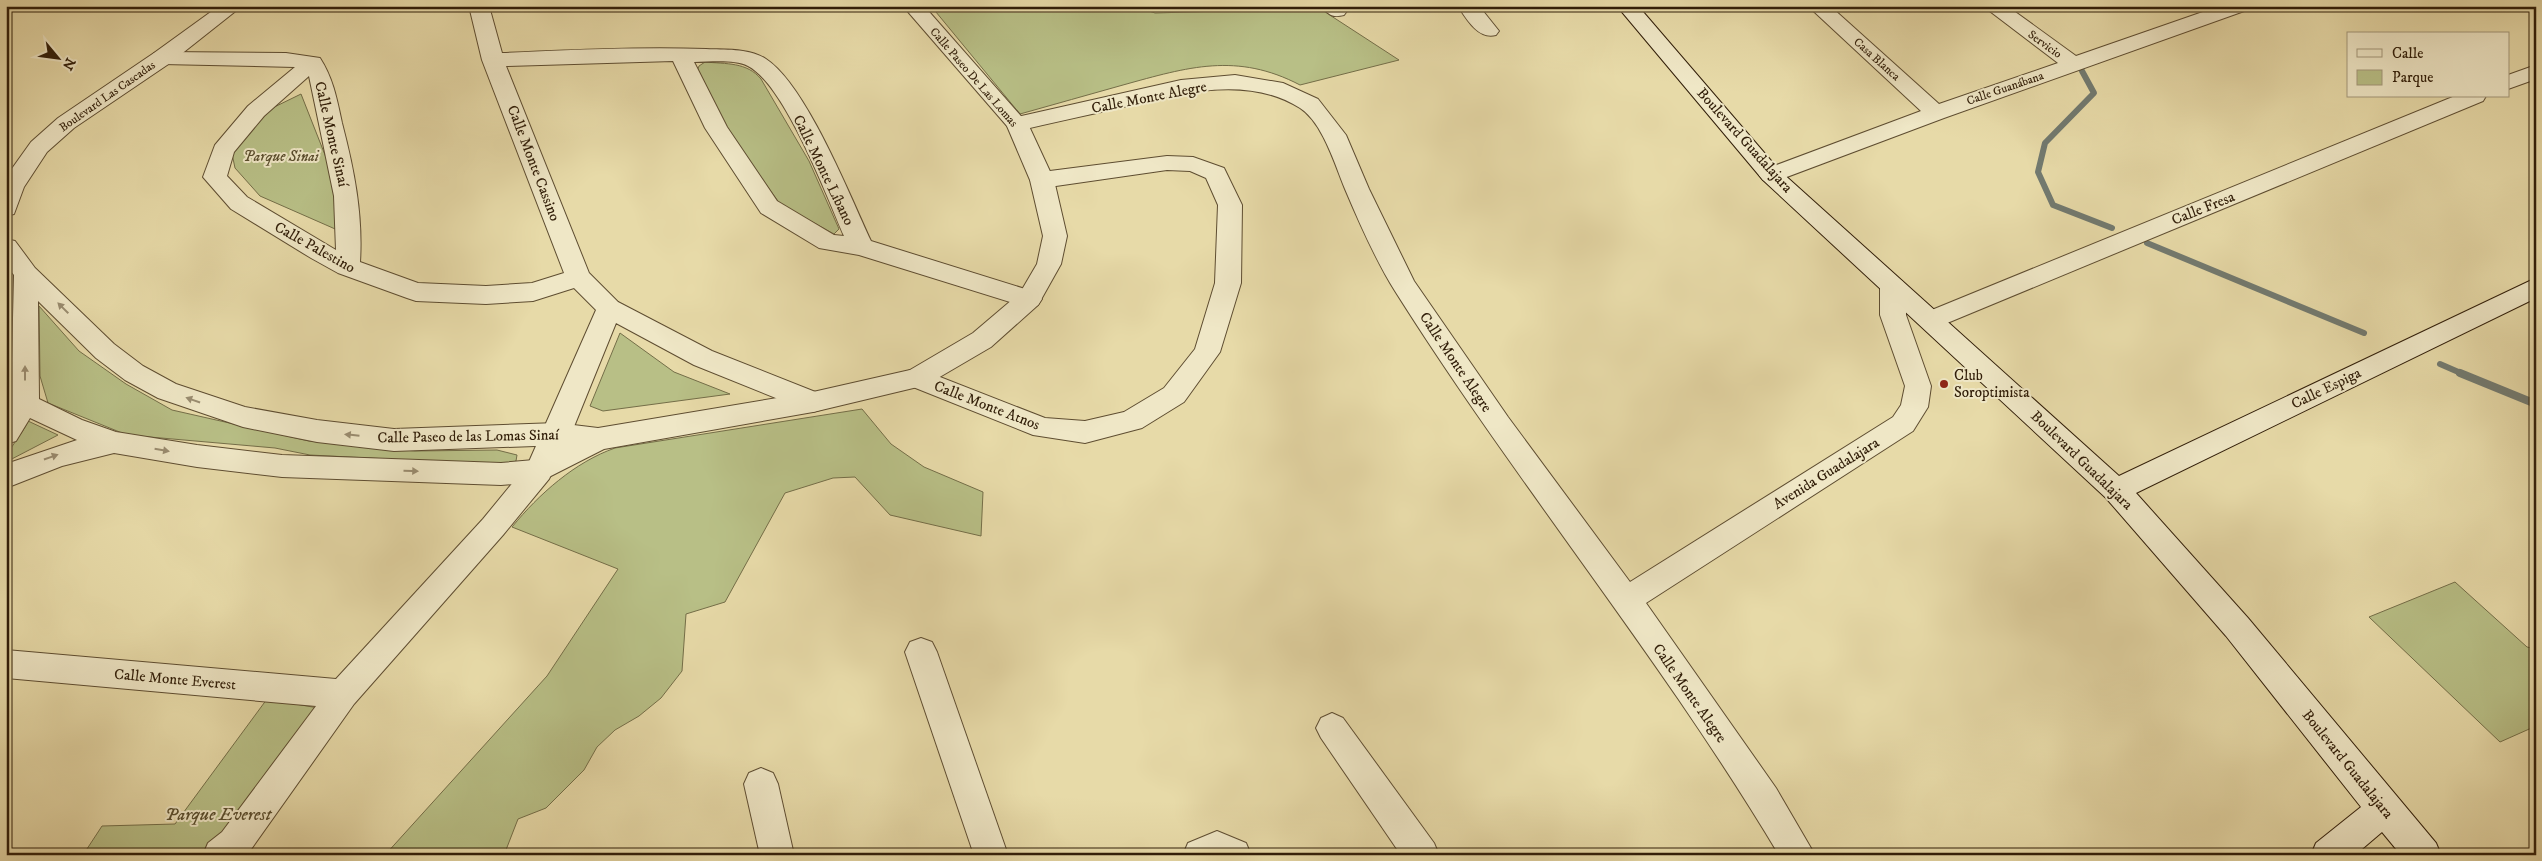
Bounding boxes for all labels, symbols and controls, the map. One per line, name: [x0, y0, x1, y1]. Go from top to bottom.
street label: Calle Paseo De Las Lomas: [926, 25, 1021, 130]
street label: Servicio: [2025, 27, 2065, 62]
north arrow: [32, 32, 82, 82]
legend: [2347, 32, 2510, 98]
street label: Casa Blanca: [1850, 35, 1904, 85]
text: Calle: [2392, 44, 2424, 63]
text: N: [58, 54, 79, 74]
street label: Boulevard Las Cascadas: [56, 58, 158, 135]
street label: Calle Guanábana: [1965, 68, 2047, 109]
text: Parque: [2392, 68, 2433, 87]
street label: Calle Monte Alegre: [1090, 77, 1208, 118]
street label: Calle Monte Sinaí: [310, 80, 353, 190]
street label: Boulevard Guadalajara: [1693, 84, 1797, 197]
street label: Calle Monte Cassino: [503, 102, 564, 224]
street label: Calle Monte Líbano: [789, 112, 859, 229]
park label: Parque Sinai: [243, 147, 320, 166]
street label: Calle Fresa: [2169, 187, 2238, 230]
street label: Calle Palestino: [271, 217, 358, 277]
one-way arrow: [57, 302, 69, 314]
street label: Calle Monte Alegre: [1415, 309, 1496, 416]
street label: Calle Espiga: [2288, 363, 2365, 414]
one-way arrow: [21, 365, 29, 381]
place label: Club Soroptimista: [1954, 366, 2030, 402]
street label: Calle Monte Atnos: [931, 377, 1042, 434]
marker: Club Soroptimista: [1938, 378, 1950, 390]
one-way arrow: [186, 396, 201, 403]
street label: Boulevard Guadalajara: [2027, 407, 2137, 514]
street label: Calle Paseo de las Lomas Sinaí: [377, 425, 560, 448]
one-way arrow: [343, 431, 359, 439]
street label: Avenida Guadalajara: [1770, 433, 1883, 514]
one-way arrow: [155, 447, 171, 455]
one-way arrow: [43, 453, 58, 460]
one-way arrow: [403, 467, 419, 475]
street label: Calle Monte Alegre: [1648, 640, 1731, 747]
street label: Calle Monte Everest: [113, 665, 237, 694]
street label: Boulevard Guadalajara: [2298, 706, 2398, 823]
park label: Parque Everest: [165, 804, 273, 826]

